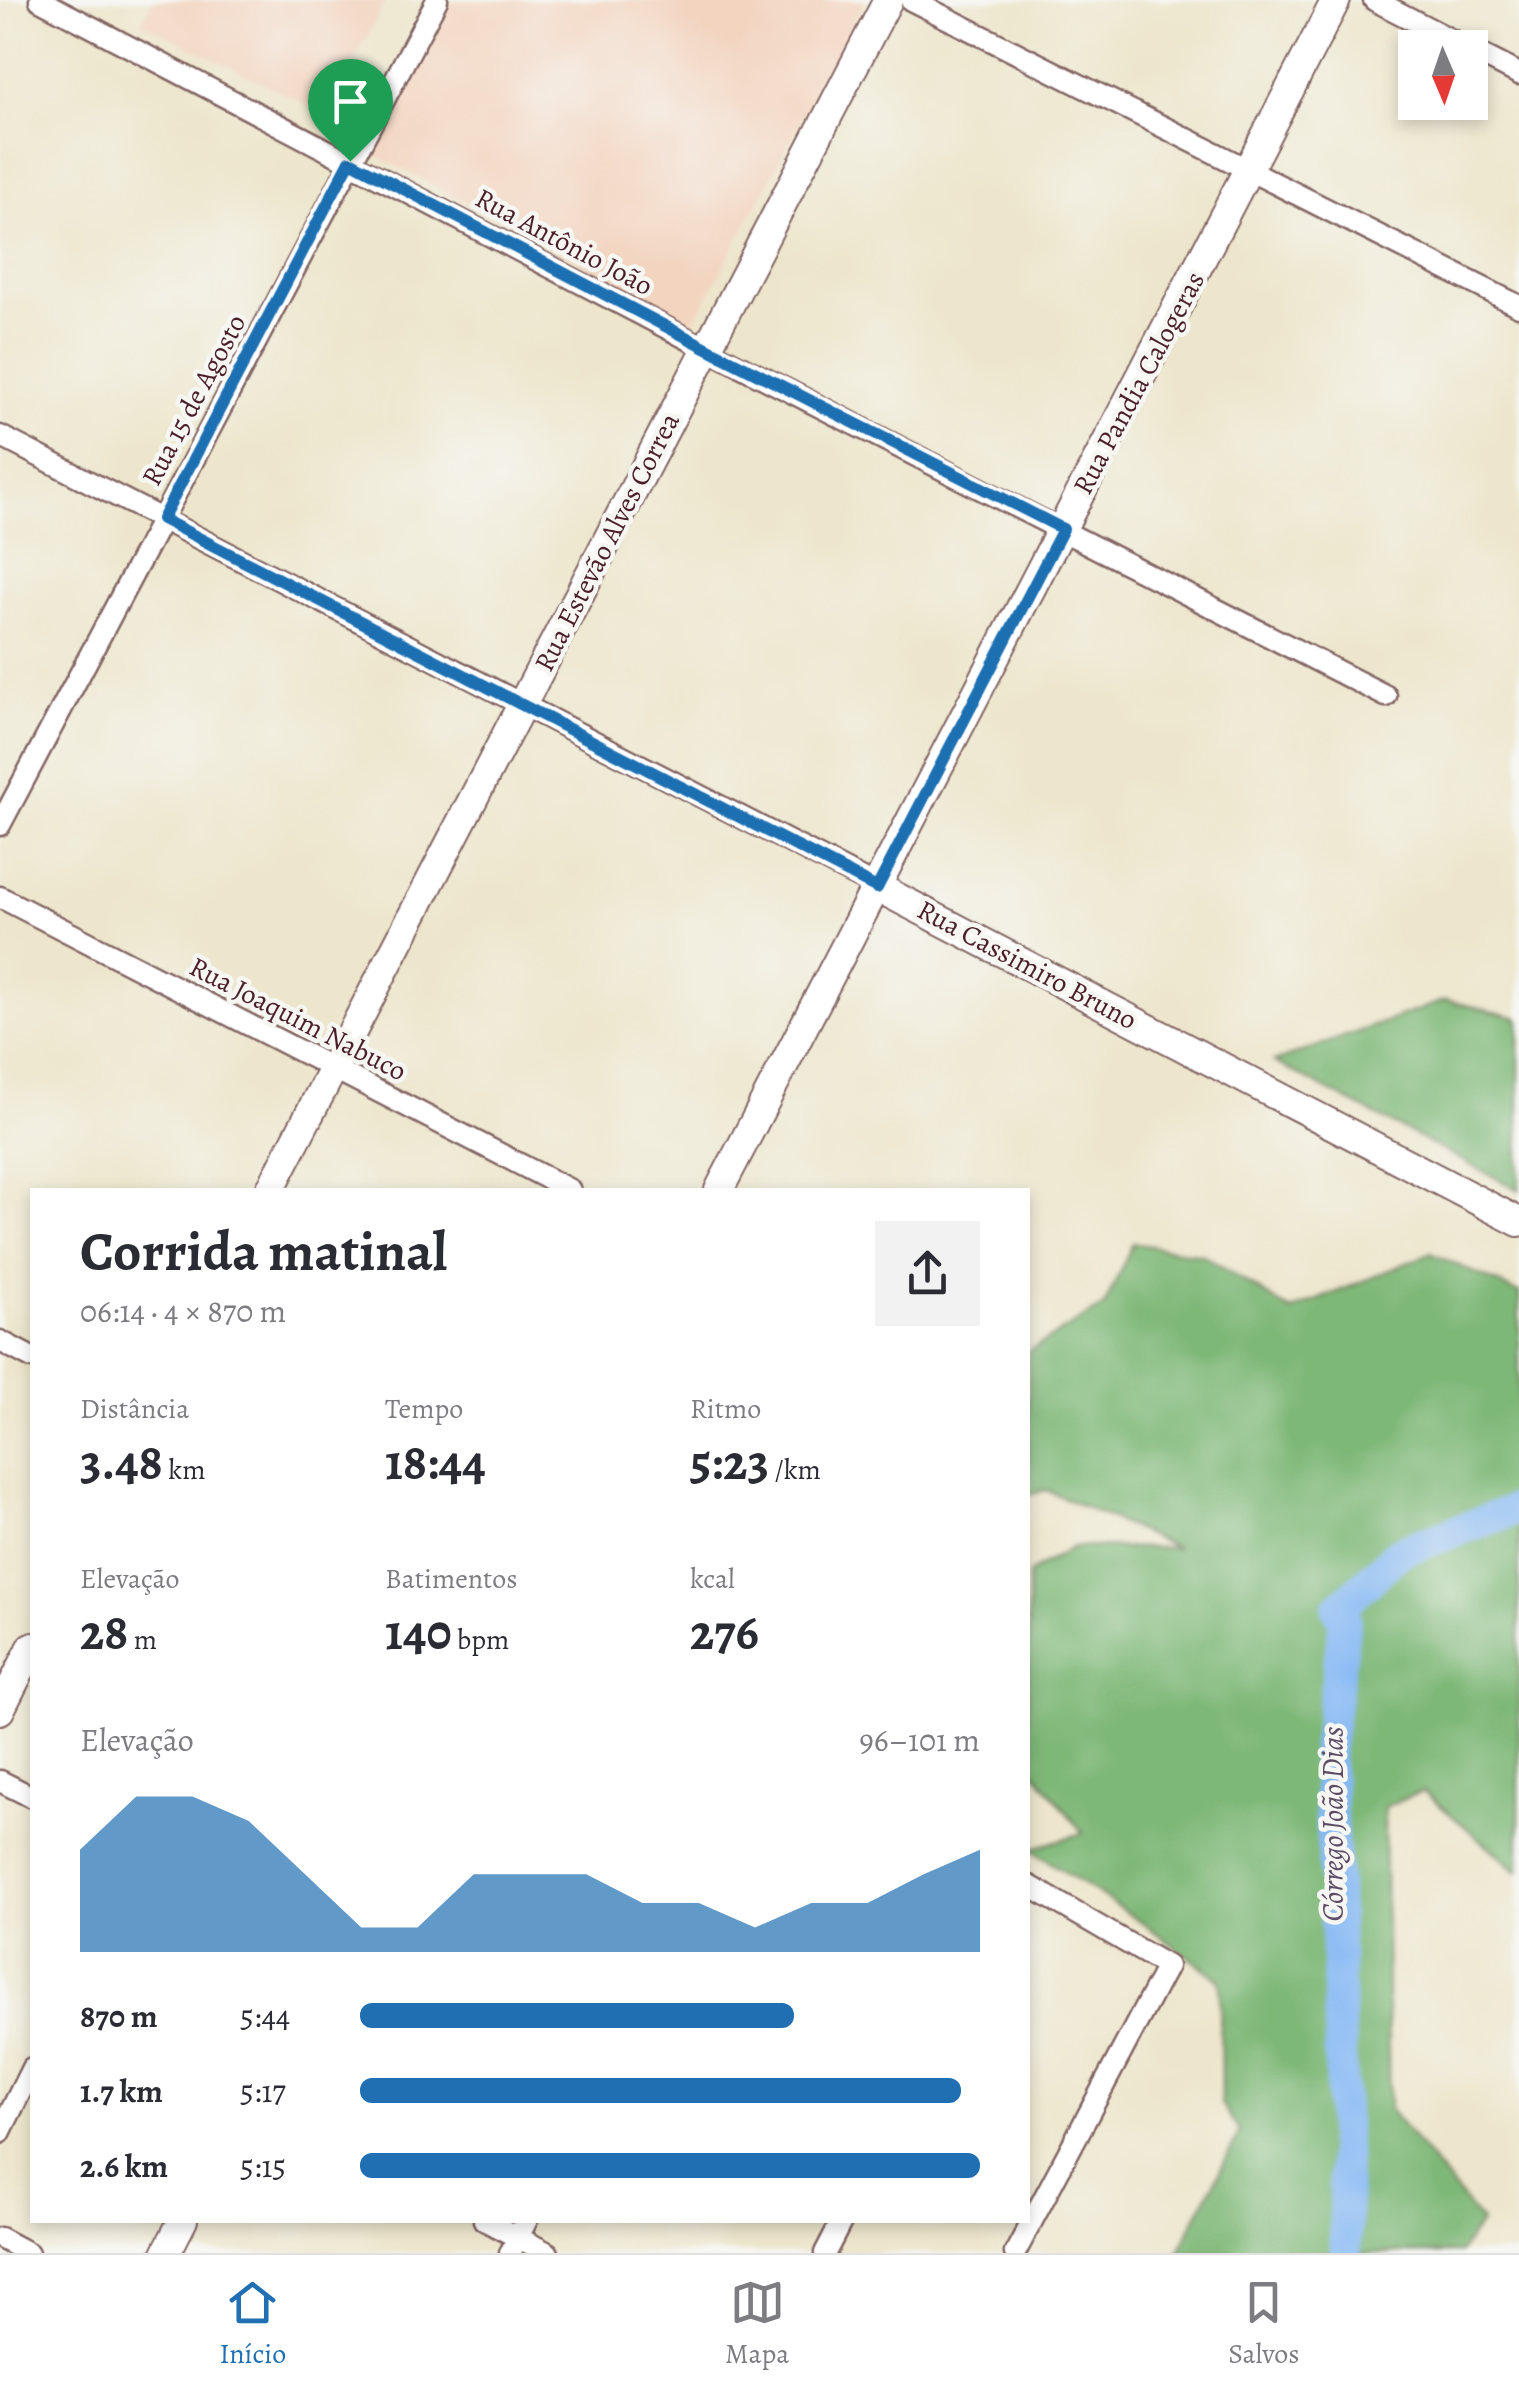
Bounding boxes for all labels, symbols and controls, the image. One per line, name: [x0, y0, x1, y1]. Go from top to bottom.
north arrow: [1398, 30, 1488, 120]
map controls: [1398, 30, 1488, 120]
pin: [308, 59, 393, 162]
icon: arrive: [323, 74, 378, 129]
street label: Rua Antônio João: [469, 179, 659, 305]
street label: Rua Pandia Calogeras: [1064, 265, 1214, 501]
street label: Rua 15 de Agosto: [133, 308, 255, 492]
street label: Rua Estevão Alves Correa: [525, 406, 689, 678]
street label: Rua Cassimiro Bruno: [910, 891, 1144, 1039]
street label: Rua Joaquim Nabuco: [183, 948, 413, 1090]
text: Corrida matinal: [80, 1214, 447, 1289]
button: share: [875, 1221, 980, 1326]
text: 06:14 · 4 × 870 m: [80, 1289, 286, 1333]
text: Distância: [80, 1390, 189, 1428]
text: Tempo: [385, 1390, 463, 1428]
text: Ritmo: [690, 1390, 761, 1428]
text: 3.48: [80, 1428, 163, 1496]
text: 18:44: [385, 1428, 486, 1496]
text: 5:23: [690, 1428, 769, 1496]
text: km: [163, 1451, 206, 1489]
text: /km: [769, 1451, 821, 1489]
text: Elevação: [80, 1560, 180, 1598]
text: Batimentos: [385, 1560, 518, 1598]
text: kcal: [690, 1560, 735, 1598]
text: 28: [80, 1598, 128, 1666]
text: 140: [385, 1598, 452, 1666]
text: 276: [690, 1598, 759, 1666]
text: m: [128, 1621, 157, 1659]
text: bpm: [452, 1621, 509, 1659]
text: Elevação: [80, 1718, 194, 1762]
text: 96–101 m: [859, 1718, 980, 1762]
water label: Córrego João Dias: [1313, 1727, 1353, 1921]
text: 870 m: [80, 1994, 158, 2038]
text: 5:44: [240, 1994, 290, 2038]
text: 1.7 km: [80, 2069, 163, 2113]
text: 5:17: [240, 2069, 286, 2113]
text: 2.6 km: [80, 2144, 168, 2188]
text: 5:15: [240, 2144, 286, 2188]
tab: Início: [219, 2275, 286, 2373]
tab: Mapa: [725, 2275, 789, 2373]
tab: Salvos: [1228, 2275, 1300, 2373]

